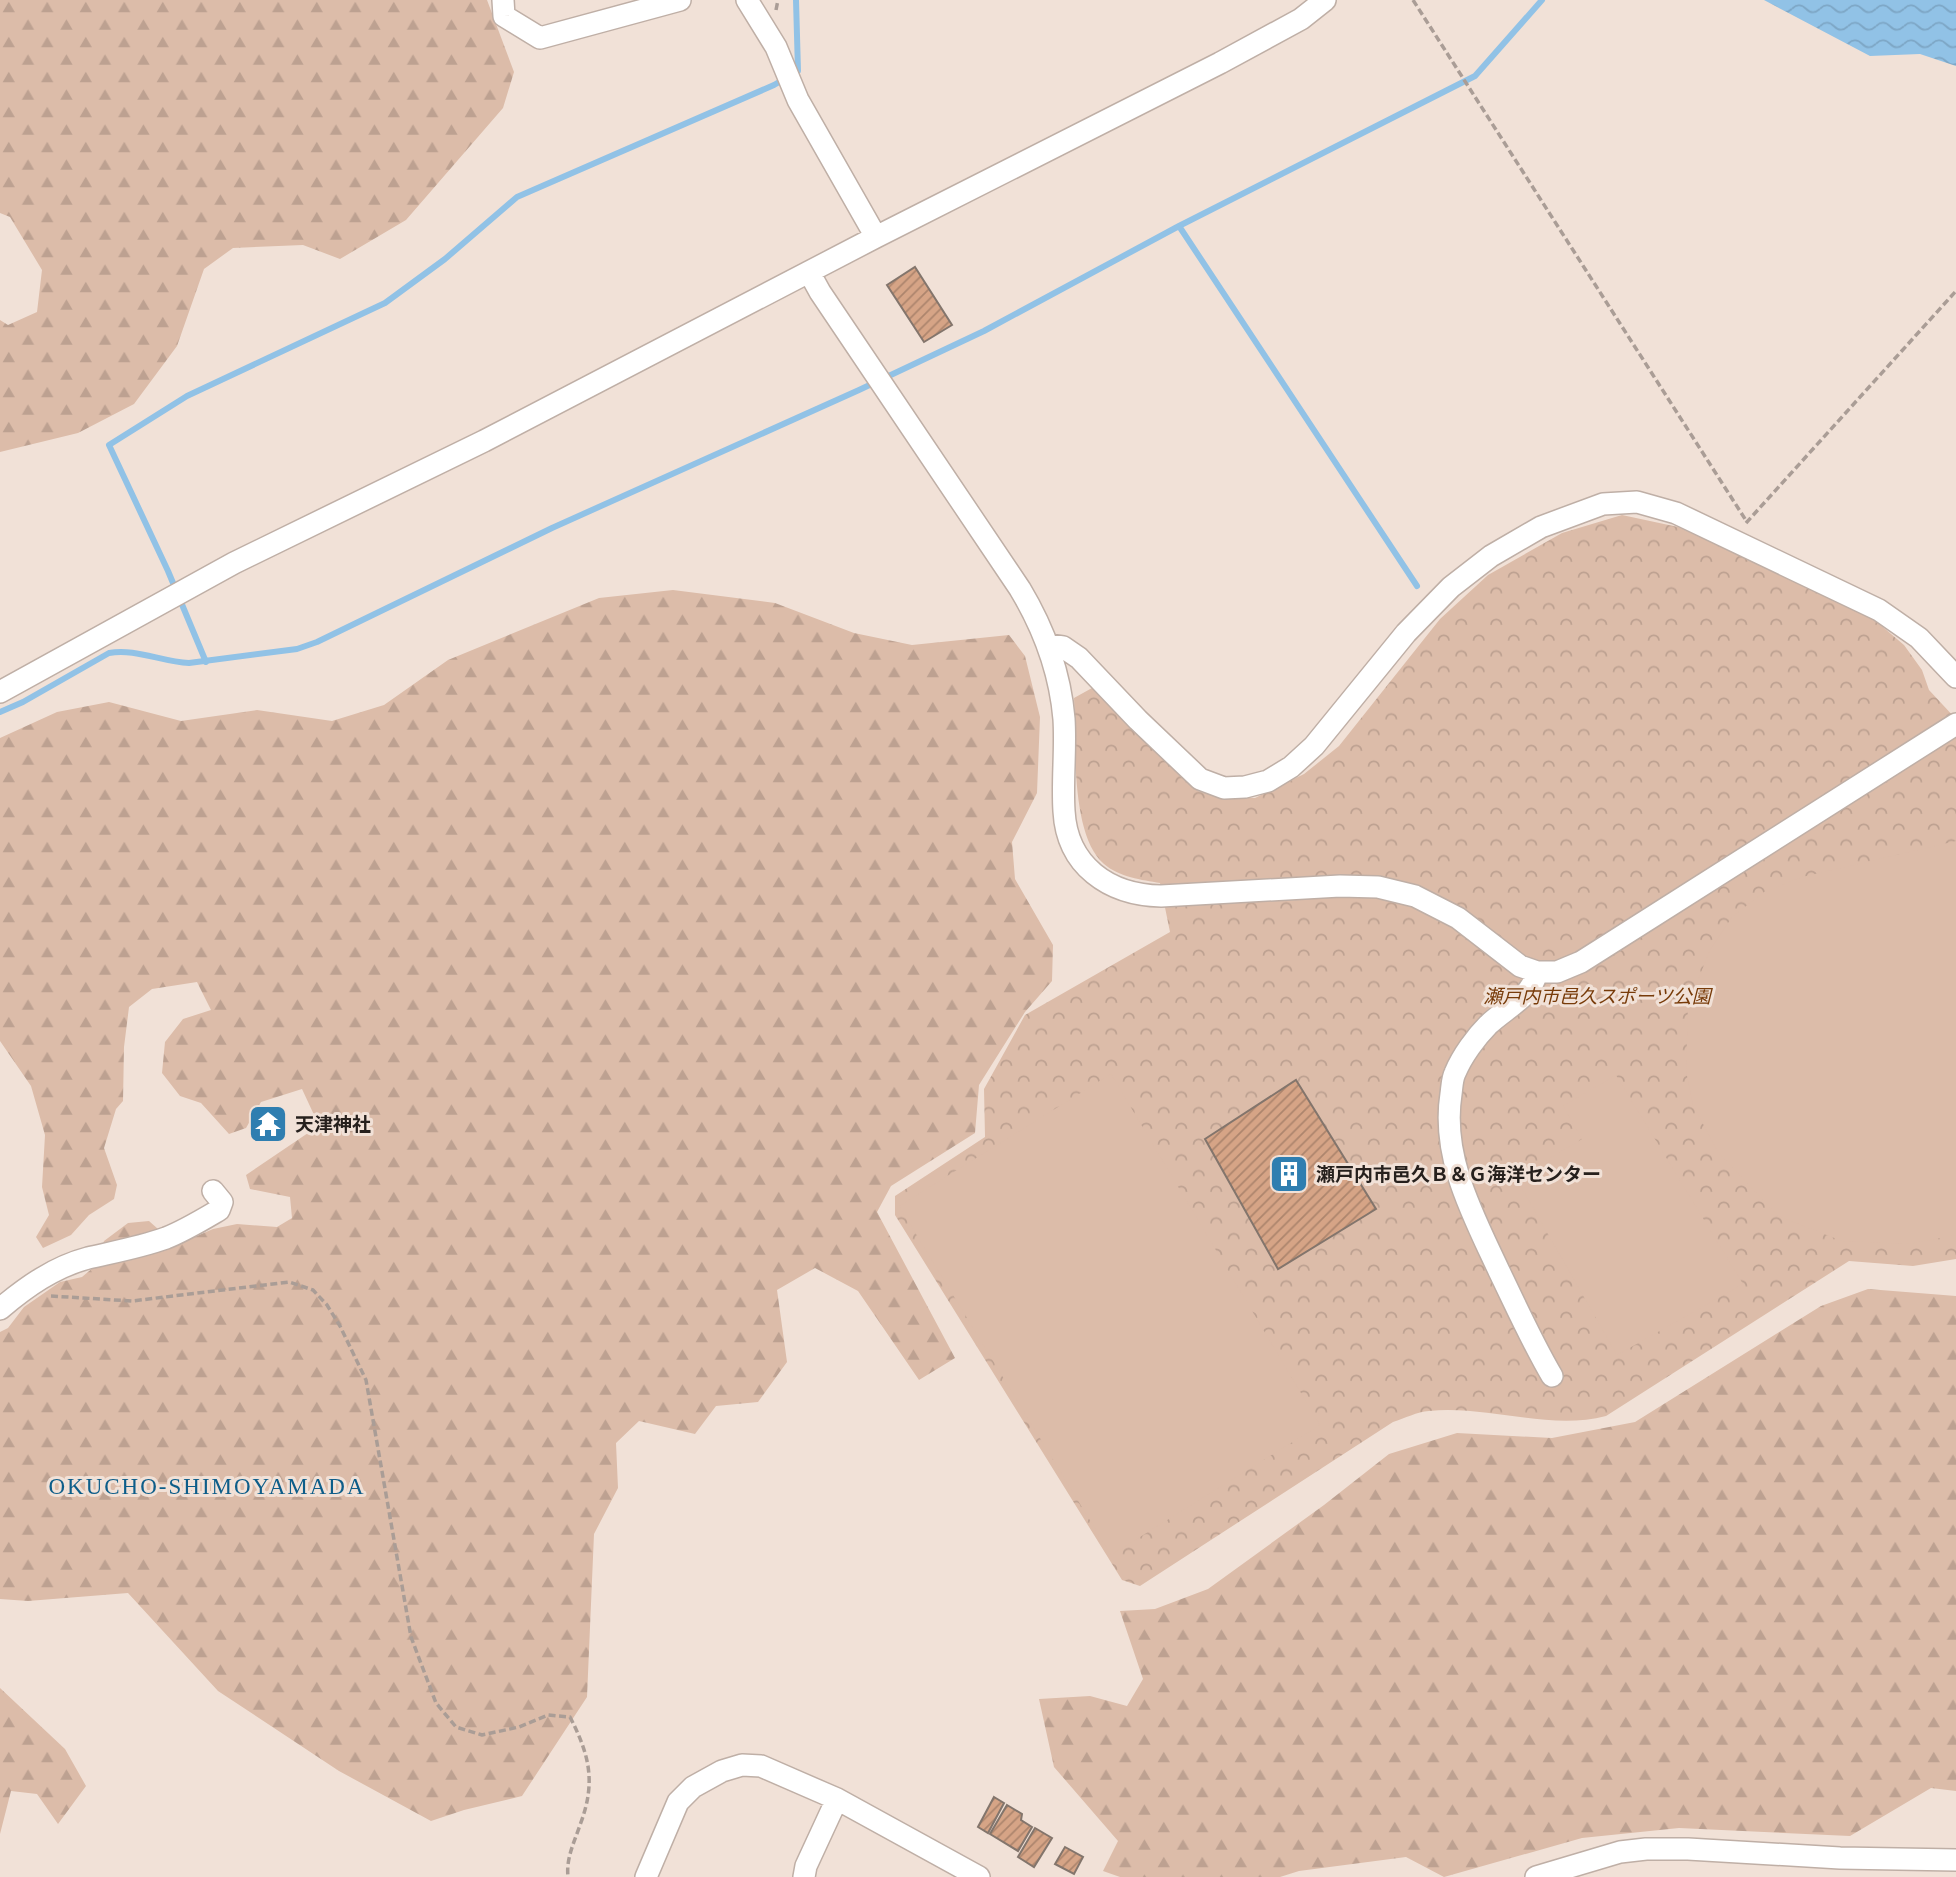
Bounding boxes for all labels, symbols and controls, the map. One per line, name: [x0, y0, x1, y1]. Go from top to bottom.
park label: 瀬戸内市邑久スポーツ公園: [1483, 986, 1714, 1007]
temple icon: 天津神社: [247, 1103, 289, 1145]
place label: 天津神社: [295, 1114, 371, 1135]
building icon: 瀬戸内市邑久Ｂ＆Ｇ海洋センター: [1268, 1153, 1310, 1195]
place label: 瀬戸内市邑久Ｂ＆Ｇ海洋センター: [1316, 1164, 1601, 1185]
district label: OKUCHO-SHIMOYAMADA: [48, 1474, 366, 1499]

